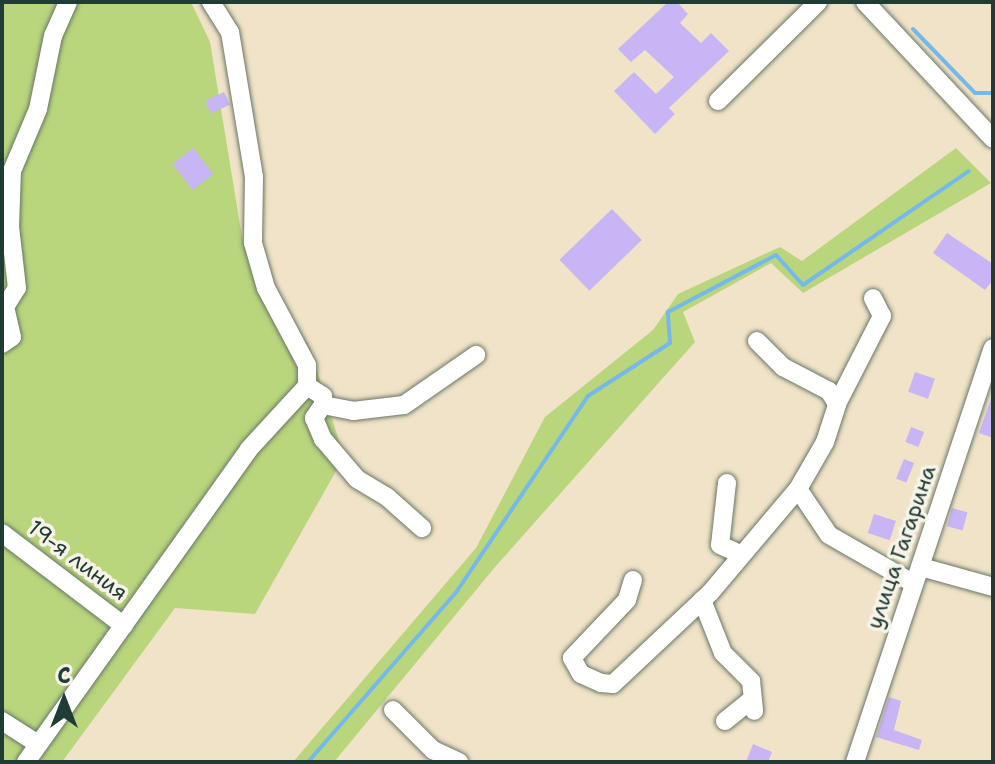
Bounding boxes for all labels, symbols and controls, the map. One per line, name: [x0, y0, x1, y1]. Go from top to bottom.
street label: улица Гагарина: [861, 462, 941, 632]
street label: 19-я линия: [23, 514, 133, 606]
north arrow: [24, 660, 104, 740]
text: С: [57, 661, 71, 690]

